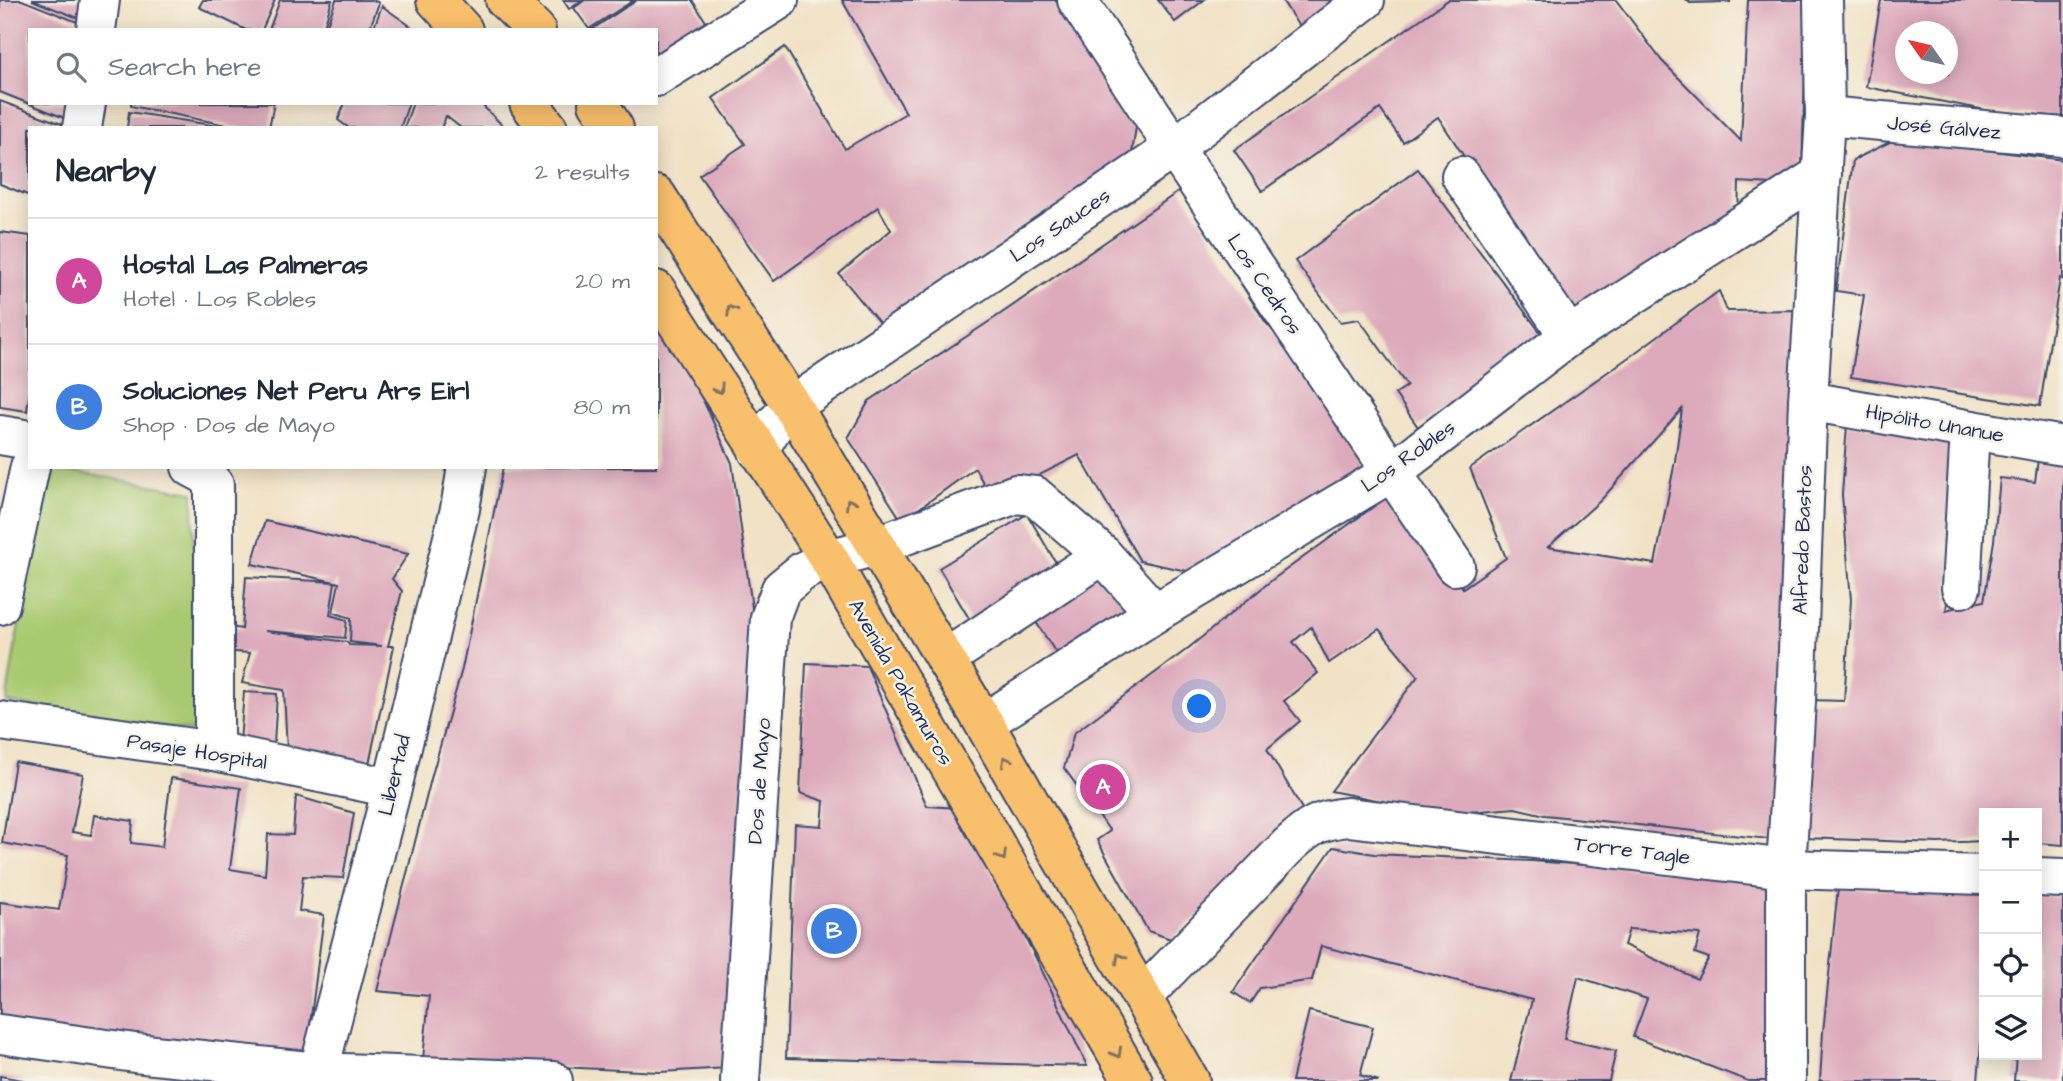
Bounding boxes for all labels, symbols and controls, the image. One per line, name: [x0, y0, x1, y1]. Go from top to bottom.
north arrow: [1895, 21, 1958, 84]
search box: [28, 28, 658, 105]
icon: search: [52, 48, 90, 86]
text: Search here: [108, 49, 261, 85]
street label: José Gálvez: [1886, 108, 2003, 147]
text: Nearby: [56, 151, 156, 193]
text: 2 results: [535, 156, 630, 188]
street label: Los Sauces: [1004, 181, 1116, 270]
street label: Los Cedros: [1220, 228, 1309, 341]
text: Hostal Las Palmeras: [123, 247, 368, 283]
text: A: [72, 265, 86, 297]
text: 20 m: [575, 265, 630, 297]
text: Hotel · Los Robles: [123, 283, 316, 315]
one-way arrow: [726, 305, 739, 318]
text: Soluciones Net Peru Ars Eirl: [123, 373, 469, 409]
one-way arrow: [711, 382, 724, 395]
text: B: [71, 391, 87, 423]
text: 80 m: [573, 391, 630, 423]
street label: Hipólito Unanue: [1863, 397, 2006, 451]
text: Shop · Dos de Mayo: [123, 409, 335, 441]
street label: Los Robles: [1355, 413, 1461, 500]
street label: Alfredo Bastos: [1785, 464, 1820, 616]
one-way arrow: [846, 498, 859, 511]
street label: Avenida Pakamuros: [841, 594, 960, 771]
your location: [1182, 689, 1216, 723]
street label: Dos de Mayo: [741, 717, 780, 845]
street label: Pasaje Hospital: [125, 726, 269, 778]
street label: Libertad: [371, 731, 418, 819]
one-way arrow: [1001, 756, 1014, 769]
pin: A: [1080, 761, 1126, 813]
map controls: [1979, 808, 2042, 1060]
button: +: [1979, 808, 2042, 871]
street label: Torre Tagle: [1572, 829, 1692, 874]
one-way arrow: [994, 849, 1007, 861]
button: −: [1979, 871, 2042, 934]
pin: B: [811, 905, 857, 957]
button: locate: [1979, 934, 2042, 997]
one-way arrow: [1115, 953, 1128, 966]
button: layers: [1979, 997, 2042, 1060]
one-way arrow: [1109, 1045, 1122, 1058]

